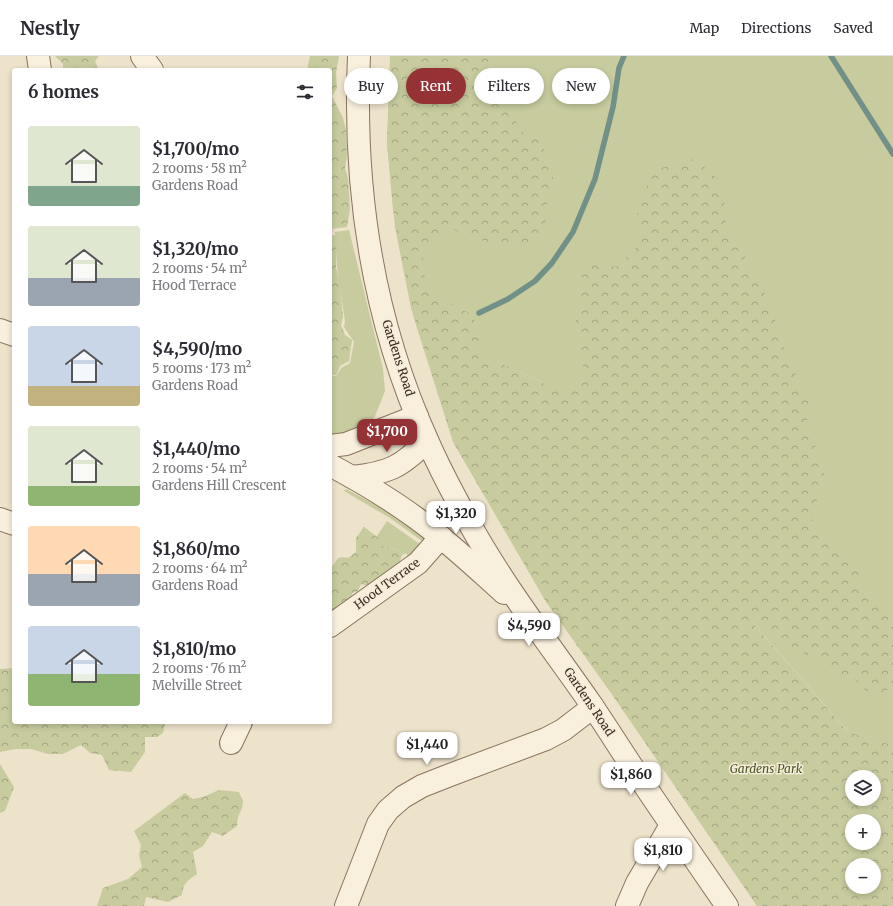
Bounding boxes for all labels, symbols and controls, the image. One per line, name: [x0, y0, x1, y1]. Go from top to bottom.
text: Nestly: [20, 16, 80, 40]
text: Map: [689, 19, 719, 37]
text: Directions: [741, 19, 811, 37]
text: Saved: [833, 19, 873, 37]
chip: Buy: [344, 68, 398, 104]
chip: Rent: [406, 68, 466, 104]
chip: Filters: [474, 68, 544, 104]
chip: New: [552, 68, 610, 104]
text: 6 homes: [28, 81, 99, 103]
icon: filters: [294, 81, 316, 103]
text: $1,700/mo: [152, 138, 239, 160]
icon: home: [60, 142, 108, 190]
text: 2 rooms · 58 m²: [152, 160, 247, 177]
text: Gardens Road: [152, 177, 238, 194]
text: $1,320/mo: [152, 238, 238, 260]
icon: home: [60, 242, 108, 290]
text: 2 rooms · 54 m²: [152, 260, 247, 277]
text: Hood Terrace: [152, 277, 236, 294]
street label: Gardens Road: [379, 318, 418, 398]
text: $4,590/mo: [152, 338, 242, 360]
icon: home: [60, 342, 108, 390]
text: 5 rooms · 173 m²: [152, 360, 251, 377]
text: Gardens Road: [152, 377, 238, 394]
pin: $1,700: [354, 419, 420, 453]
text: $1,700: [366, 423, 408, 440]
text: $1,440/mo: [152, 438, 240, 460]
icon: home: [60, 442, 108, 490]
text: 2 rooms · 54 m²: [152, 460, 247, 477]
text: Gardens Hill Crescent: [152, 477, 286, 494]
pin: $1,320: [423, 501, 489, 535]
text: $1,320: [435, 505, 477, 522]
text: $1,860/mo: [152, 538, 240, 560]
icon: home: [60, 542, 108, 590]
street label: Hood Terrace: [351, 555, 423, 613]
text: 2 rooms · 64 m²: [152, 560, 248, 577]
text: Gardens Road: [152, 577, 238, 594]
pin: $4,590: [496, 613, 562, 647]
text: $4,590: [507, 617, 551, 634]
text: $1,810/mo: [152, 638, 236, 660]
icon: home: [60, 642, 108, 690]
text: 2 rooms · 76 m²: [152, 660, 246, 677]
street label: Gardens Road: [561, 665, 618, 739]
text: Melville Street: [152, 677, 242, 694]
pin: $1,440: [394, 732, 460, 766]
text: $1,440: [406, 736, 448, 753]
park label: Gardens Park: [730, 761, 803, 776]
pin: $1,860: [598, 762, 664, 796]
text: $1,860: [610, 766, 652, 783]
map controls: [845, 770, 881, 894]
button: layers: [845, 770, 881, 806]
button: +: [845, 814, 881, 850]
pin: $1,810: [630, 838, 696, 872]
text: $1,810: [643, 842, 683, 859]
button: −: [845, 858, 881, 894]

